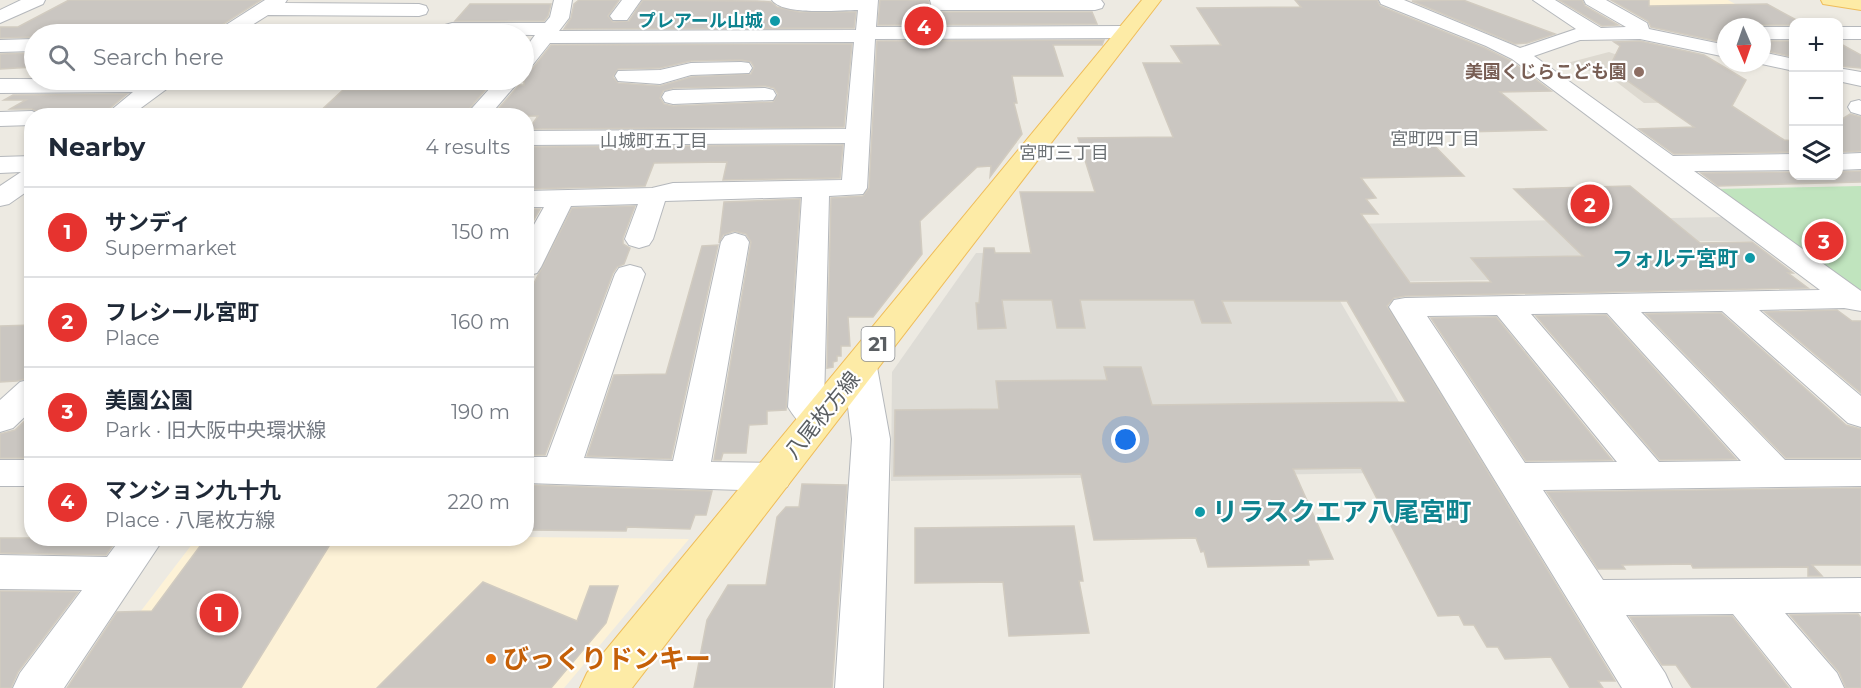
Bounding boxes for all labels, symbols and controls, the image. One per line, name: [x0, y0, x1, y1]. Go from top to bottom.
pin: 4: [904, 3, 944, 48]
place label: プレアール山城: [638, 10, 763, 32]
marker: プレアール山城: [768, 14, 782, 28]
north arrow: [1717, 18, 1771, 72]
map controls: [1789, 18, 1843, 180]
button: +: [1789, 18, 1843, 72]
search box: [24, 24, 534, 90]
icon: search: [45, 41, 78, 74]
text: Search here: [93, 44, 224, 71]
place label: 美園くじらこども園: [1465, 61, 1627, 83]
marker: 美園くじらこども園: [1632, 65, 1646, 79]
button: −: [1789, 72, 1843, 126]
button: layers: [1789, 126, 1843, 180]
district label: 宮町四丁目: [1390, 128, 1480, 150]
district label: 山城町五丁目: [600, 130, 708, 152]
text: Nearby: [48, 131, 145, 163]
text: 4 results: [425, 135, 510, 159]
district label: 宮町三丁目: [1019, 142, 1109, 164]
pin: 2: [1570, 182, 1610, 226]
text: サンディ: [105, 209, 191, 236]
pin: 3: [1804, 218, 1844, 264]
text: 1: [64, 220, 71, 244]
text: 150 m: [452, 220, 510, 244]
text: Supermarket: [105, 236, 237, 260]
place label: フォルテ宮町: [1612, 246, 1738, 271]
marker: フォルテ宮町: [1743, 251, 1757, 265]
text: フレシール宮町: [105, 299, 259, 326]
text: 2: [62, 310, 73, 334]
text: 160 m: [451, 310, 510, 334]
text: Place: [105, 326, 160, 350]
road number: 21: [862, 327, 894, 361]
street label: 八尾枚方線: [779, 366, 865, 464]
text: 美園公園: [105, 387, 193, 414]
text: 3: [62, 400, 73, 424]
text: 190 m: [451, 400, 510, 424]
text: Park · 旧大阪中央環状線: [105, 418, 326, 442]
your location: [1111, 425, 1140, 454]
text: マンション九十九: [105, 477, 281, 504]
text: 4: [61, 490, 74, 514]
text: 220 m: [448, 490, 510, 514]
place label: リラスクエア八尾宮町: [1212, 496, 1471, 528]
marker: リラスクエア八尾宮町: [1193, 505, 1207, 519]
text: Place · 八尾枚方線: [105, 508, 275, 532]
pin: 1: [200, 590, 238, 636]
place label: びっくりドンキー: [503, 643, 711, 675]
marker: びっくりドンキー: [484, 652, 498, 666]

